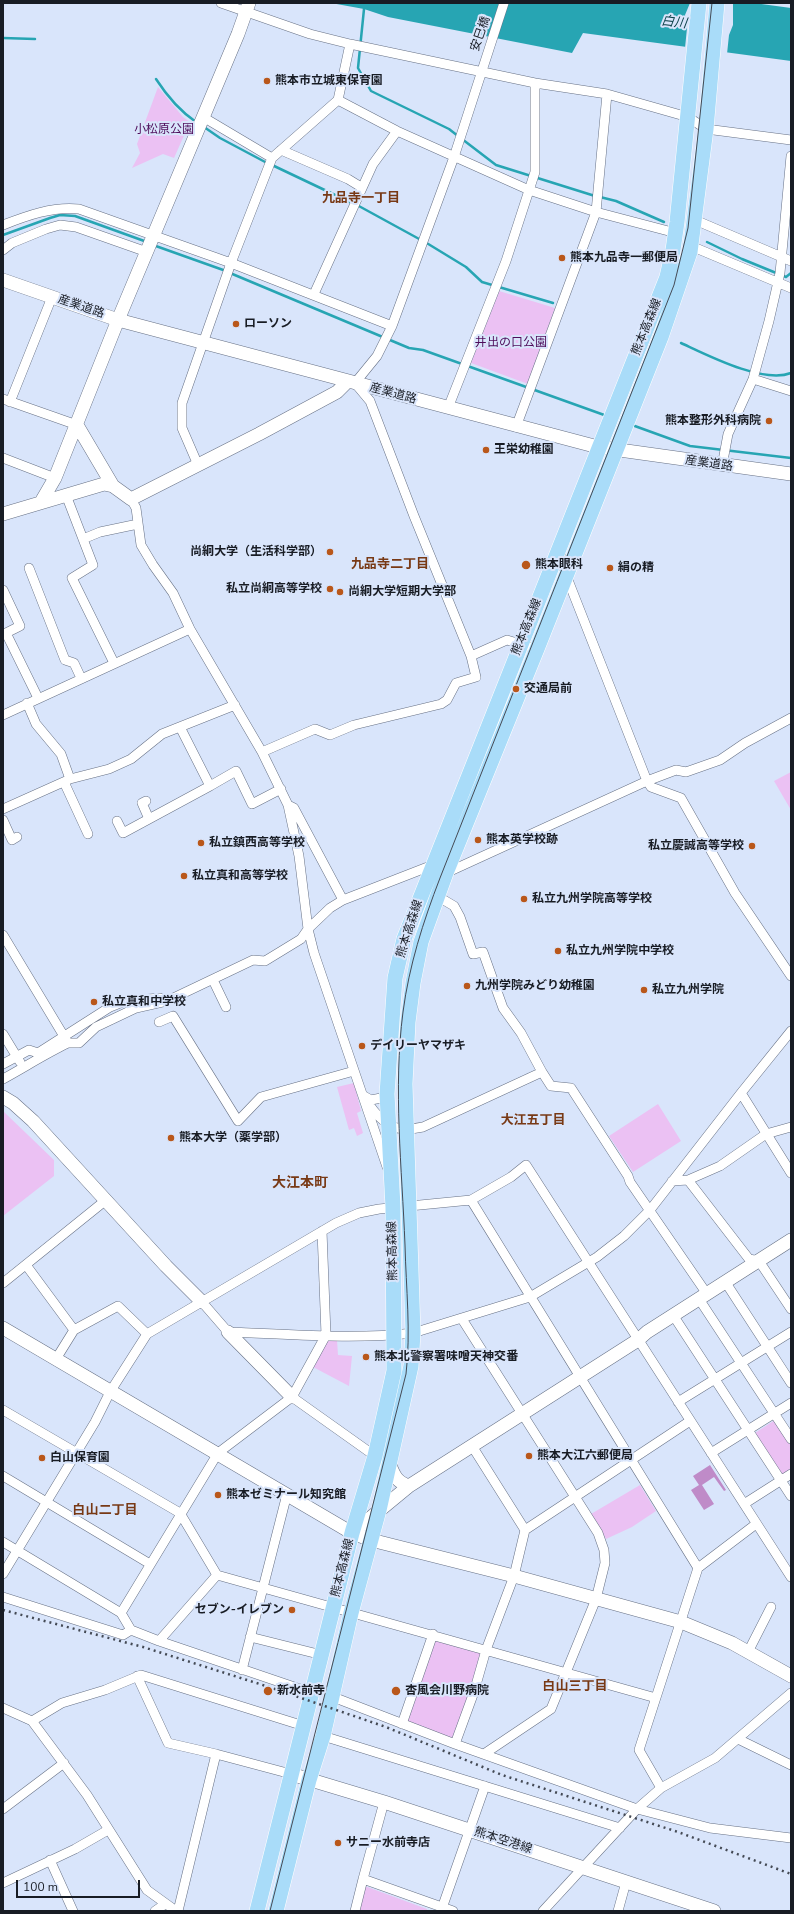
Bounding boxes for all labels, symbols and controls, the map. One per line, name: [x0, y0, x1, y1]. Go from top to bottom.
water label: 白川: [660, 14, 688, 32]
street label: 安巳橋: [468, 15, 494, 53]
place label: 熊本市立城東保育園: [275, 74, 383, 88]
marker: 熊本市立城東保育園: [262, 76, 272, 86]
park label: 小松原公園: [134, 123, 194, 137]
district label: 九品寺一丁目: [322, 191, 400, 207]
place label: 熊本九品寺一郵便局: [570, 251, 678, 265]
marker: 熊本九品寺一郵便局: [557, 253, 567, 263]
street label: 産業道路: [56, 292, 106, 322]
street label: 熊本高森線: [629, 296, 665, 358]
place label: ローソン: [244, 317, 292, 331]
marker: ローソン: [231, 319, 241, 329]
park label: 井出の口公園: [475, 336, 547, 350]
street label: 産業道路: [368, 381, 418, 407]
place label: 熊本整形外科病院: [665, 414, 761, 428]
marker: 熊本整形外科病院: [764, 416, 774, 426]
place label: 王栄幼稚園: [494, 443, 554, 457]
marker: 王栄幼稚園: [481, 445, 491, 455]
street label: 産業道路: [684, 454, 734, 474]
place label: 尚絅大学（生活科学部）: [190, 545, 322, 559]
marker: 尚絅大学（生活科学部）: [325, 547, 335, 557]
district label: 九品寺二丁目: [351, 557, 429, 573]
place label: 熊本眼科: [535, 558, 583, 572]
marker: 熊本眼科: [520, 559, 532, 571]
place label: 絹の精: [618, 561, 654, 575]
marker: 絹の精: [605, 563, 615, 573]
place label: 私立尚絅高等学校: [226, 582, 322, 596]
marker: 私立尚絅高等学校: [325, 584, 335, 594]
place label: 尚絅大学短期大学部: [348, 585, 456, 599]
marker: 尚絅大学短期大学部: [335, 587, 345, 597]
street label: 熊本高森線: [509, 596, 545, 658]
place label: 交通局前: [524, 682, 572, 696]
marker: 交通局前: [511, 684, 521, 694]
place label: 熊本英学校跡: [486, 833, 558, 847]
marker: 熊本英学校跡: [473, 835, 483, 845]
place label: 私立鎮西高等学校: [209, 836, 305, 850]
marker: 私立鎮西高等学校: [196, 838, 206, 848]
place label: 私立慶誠高等学校: [648, 839, 744, 853]
marker: 私立慶誠高等学校: [747, 841, 757, 851]
place label: 私立真和高等学校: [192, 869, 288, 883]
marker: 私立真和高等学校: [179, 871, 189, 881]
place label: 私立九州学院高等学校: [532, 892, 652, 906]
marker: 私立九州学院高等学校: [519, 894, 529, 904]
street label: 熊本高森線: [394, 898, 426, 960]
place label: 私立九州学院中学校: [566, 944, 674, 958]
marker: 私立九州学院中学校: [553, 946, 563, 956]
place label: 九州学院みどり幼稚園: [475, 979, 595, 993]
marker: 九州学院みどり幼稚園: [462, 981, 472, 991]
place label: 私立九州学院: [652, 983, 724, 997]
marker: 私立九州学院: [639, 985, 649, 995]
place label: 私立真和中学校: [102, 995, 186, 1009]
marker: 私立真和中学校: [89, 997, 99, 1007]
place label: デイリーヤマザキ: [370, 1039, 466, 1053]
marker: デイリーヤマザキ: [357, 1041, 367, 1051]
district label: 大江五丁目: [501, 1113, 565, 1129]
place label: 熊本大学（薬学部）: [179, 1131, 287, 1145]
marker: 熊本大学（薬学部）: [166, 1133, 176, 1143]
district label: 大江本町: [272, 1176, 328, 1192]
street label: 熊本高森線: [385, 1221, 401, 1281]
place label: 熊本北警察署味噌天神交番: [374, 1350, 518, 1364]
marker: 熊本北警察署味噌天神交番: [361, 1352, 371, 1362]
place label: 熊本大江六郵便局: [537, 1449, 633, 1463]
place label: 白山保育園: [50, 1451, 110, 1465]
marker: 熊本大江六郵便局: [524, 1451, 534, 1461]
marker: 白山保育園: [37, 1453, 47, 1463]
place label: 熊本ゼミナール知究館: [226, 1488, 346, 1502]
marker: 熊本ゼミナール知究館: [213, 1490, 223, 1500]
district label: 白山二丁目: [73, 1503, 137, 1519]
street label: 熊本高森線: [329, 1537, 357, 1599]
place label: セブン-イレブン: [195, 1603, 284, 1617]
marker: セブン-イレブン: [287, 1605, 297, 1615]
district label: 白山三丁目: [543, 1679, 607, 1695]
place label: 新水前寺: [277, 1684, 325, 1698]
place label: 杏風会川野病院: [405, 1684, 489, 1698]
marker: 新水前寺: [262, 1685, 274, 1697]
marker: 杏風会川野病院: [390, 1685, 402, 1697]
street label: 熊本空港線: [472, 1825, 534, 1857]
place label: サニー水前寺店: [346, 1836, 430, 1850]
marker: サニー水前寺店: [333, 1838, 343, 1848]
scale bar: [18, 1872, 142, 1898]
text: 100 m: [23, 1879, 58, 1895]

